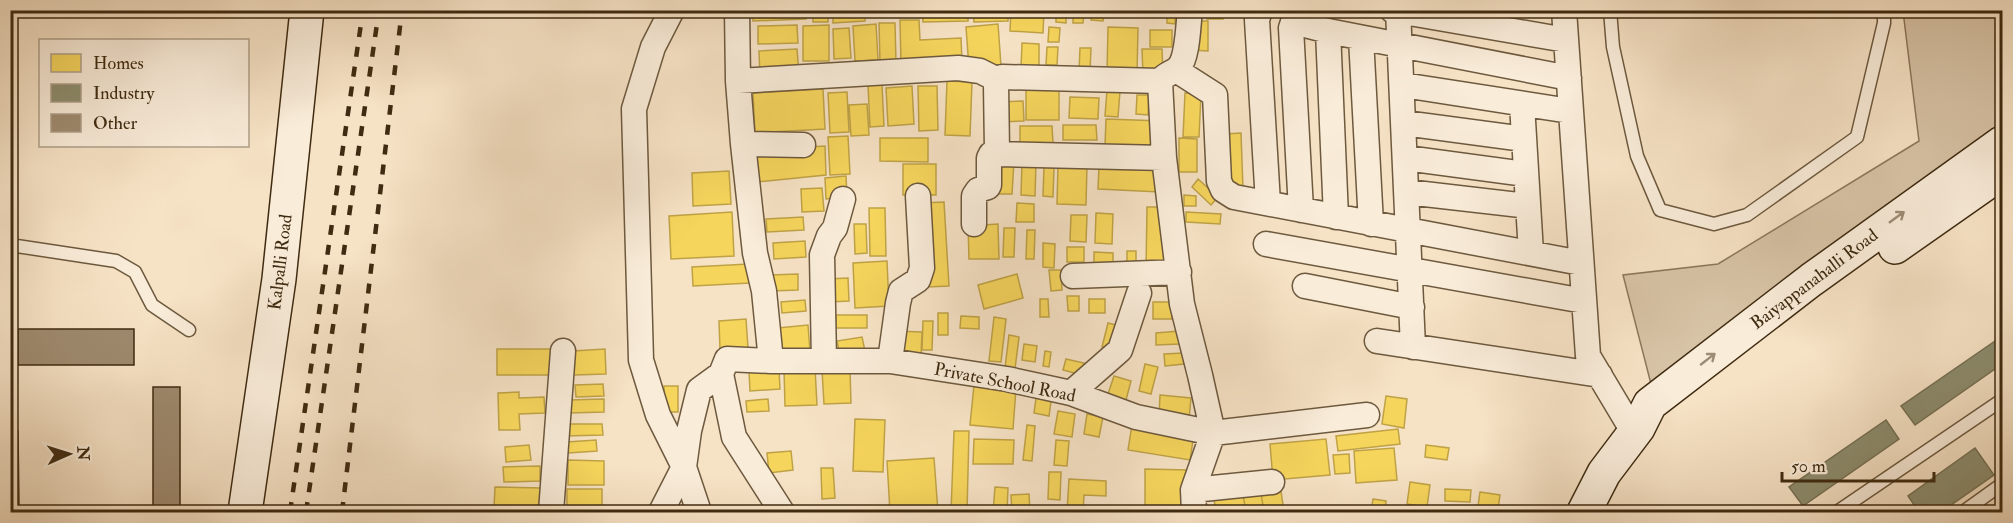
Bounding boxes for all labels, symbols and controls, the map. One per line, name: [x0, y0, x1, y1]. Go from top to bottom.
legend: [39, 39, 249, 147]
text: Homes: [93, 52, 144, 75]
text: Industry: [93, 82, 155, 105]
text: Other: [93, 112, 137, 135]
one-way arrow: [1889, 211, 1905, 223]
street label: Kalpalli Road: [263, 213, 298, 311]
street label: Baiyappanahalli Road: [1746, 224, 1883, 335]
one-way arrow: [1699, 353, 1715, 366]
street label: Private School Road: [932, 357, 1078, 408]
north arrow: [39, 424, 99, 484]
text: N: [73, 445, 93, 462]
scale bar: [1782, 445, 1934, 483]
text: 50 m: [1791, 455, 1826, 478]

